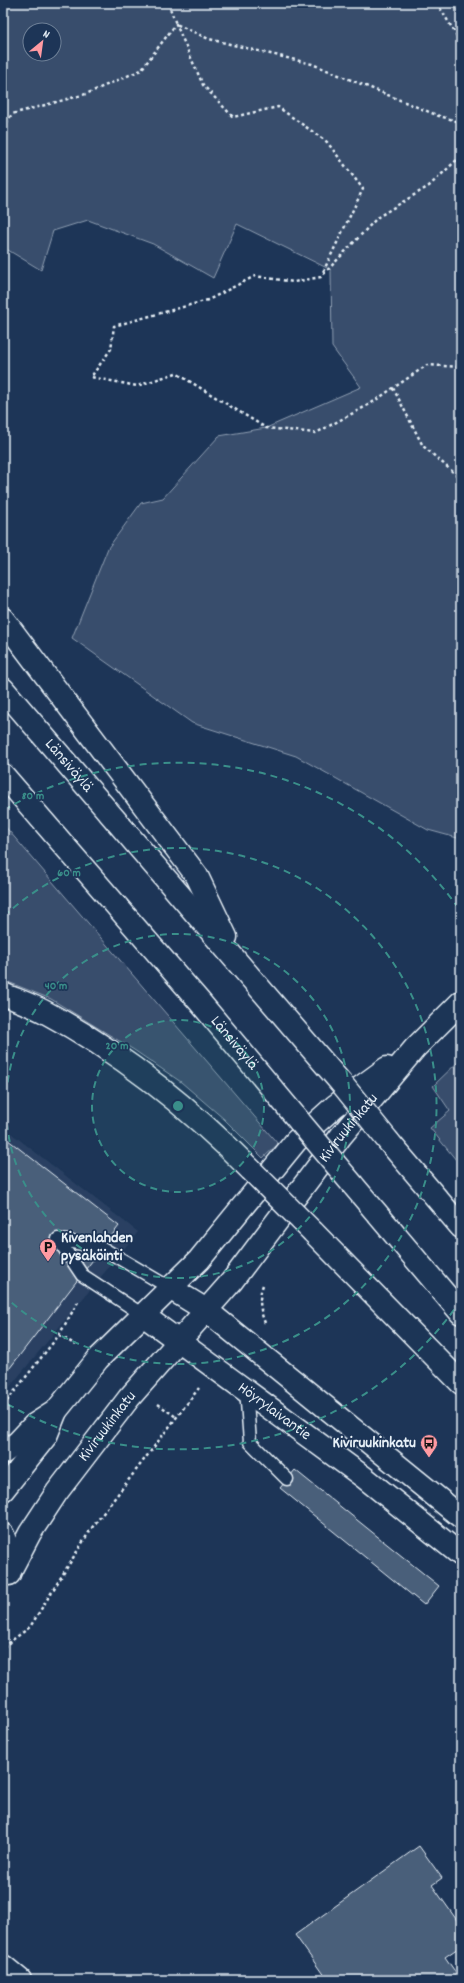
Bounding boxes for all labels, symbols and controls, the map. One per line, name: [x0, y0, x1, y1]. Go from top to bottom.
north arrow: [22, 22, 62, 62]
text: N: [40, 27, 53, 44]
street label: Länsiväylä: [39, 734, 99, 798]
text: 80 m: [22, 788, 44, 805]
text: 60 m: [57, 865, 81, 882]
text: 40 m: [45, 978, 67, 995]
street label: Länsiväylä: [205, 1011, 264, 1075]
text: 20 m: [106, 1038, 128, 1055]
street label: Kiviruukinkatu: [313, 1088, 384, 1167]
centre of rings: [171, 1099, 185, 1113]
place label: Kivenlahden pysäköinti: [61, 1227, 133, 1268]
parking icon: Kivenlahden pysäköinti: [38, 1237, 58, 1262]
street label: Höyrylaivantie: [233, 1377, 316, 1446]
street label: Kiviruukinkatu: [73, 1386, 142, 1466]
place label: Kiviruukinkatu: [333, 1432, 416, 1455]
bus stop icon: Kiviruukinkatu: [419, 1433, 439, 1458]

